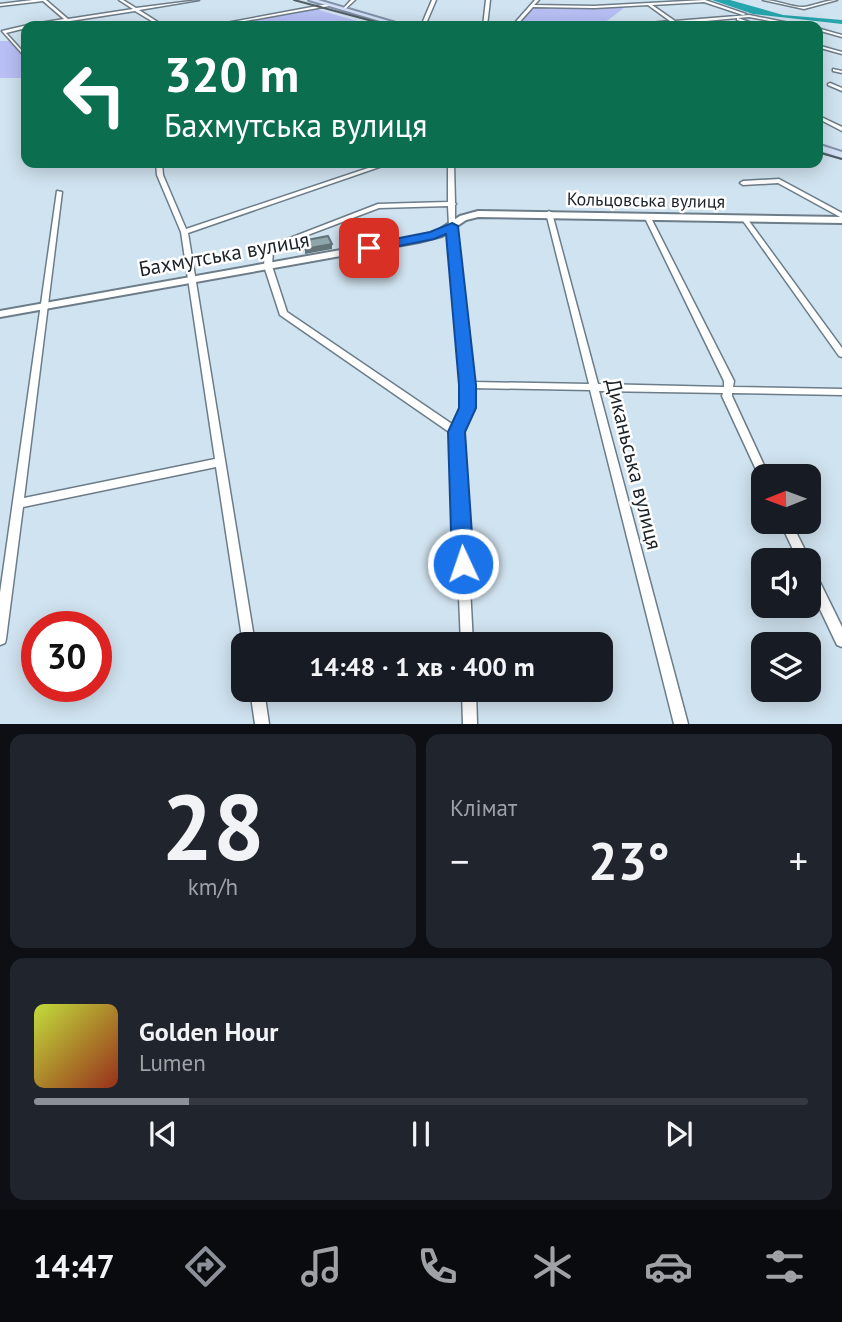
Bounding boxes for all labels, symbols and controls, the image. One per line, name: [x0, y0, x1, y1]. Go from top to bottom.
text: 320 m: [164, 42, 299, 106]
icon: left: [49, 49, 140, 140]
text: Бахмутська вулиця: [164, 104, 427, 146]
street label: Кольцовська вулиця: [567, 187, 725, 213]
pin: [339, 218, 399, 278]
street label: Бахмутська вулиця: [137, 226, 311, 282]
icon: arrive: [350, 229, 388, 267]
street label: Диканьська вулиця: [600, 376, 668, 552]
north arrow: [751, 464, 821, 534]
map controls: [751, 464, 821, 702]
position arrow: [426, 527, 500, 601]
button: sound: [751, 548, 821, 618]
speed limit sign: 30: [21, 611, 112, 702]
button: layers: [751, 632, 821, 702]
text: 14:48 · 1 хв · 400 m: [309, 650, 535, 683]
text: 28: [161, 767, 265, 885]
text: Клімат: [450, 793, 517, 822]
text: 23°: [588, 827, 670, 894]
text: −: [450, 836, 469, 885]
text: +: [789, 836, 808, 885]
text: km/h: [188, 872, 238, 901]
text: Golden Hour: [139, 1015, 278, 1048]
text: Lumen: [139, 1048, 206, 1077]
icon: previous: [144, 1115, 182, 1153]
icon: pause: [402, 1115, 440, 1153]
icon: next: [660, 1115, 698, 1153]
icon: directions: [181, 1242, 230, 1291]
icon: music: [297, 1242, 346, 1291]
icon: phone: [413, 1242, 462, 1291]
icon: climate: [528, 1242, 577, 1291]
icon: car: [644, 1242, 693, 1291]
icon: filters: [760, 1242, 809, 1291]
text: 14:47: [33, 1245, 115, 1287]

